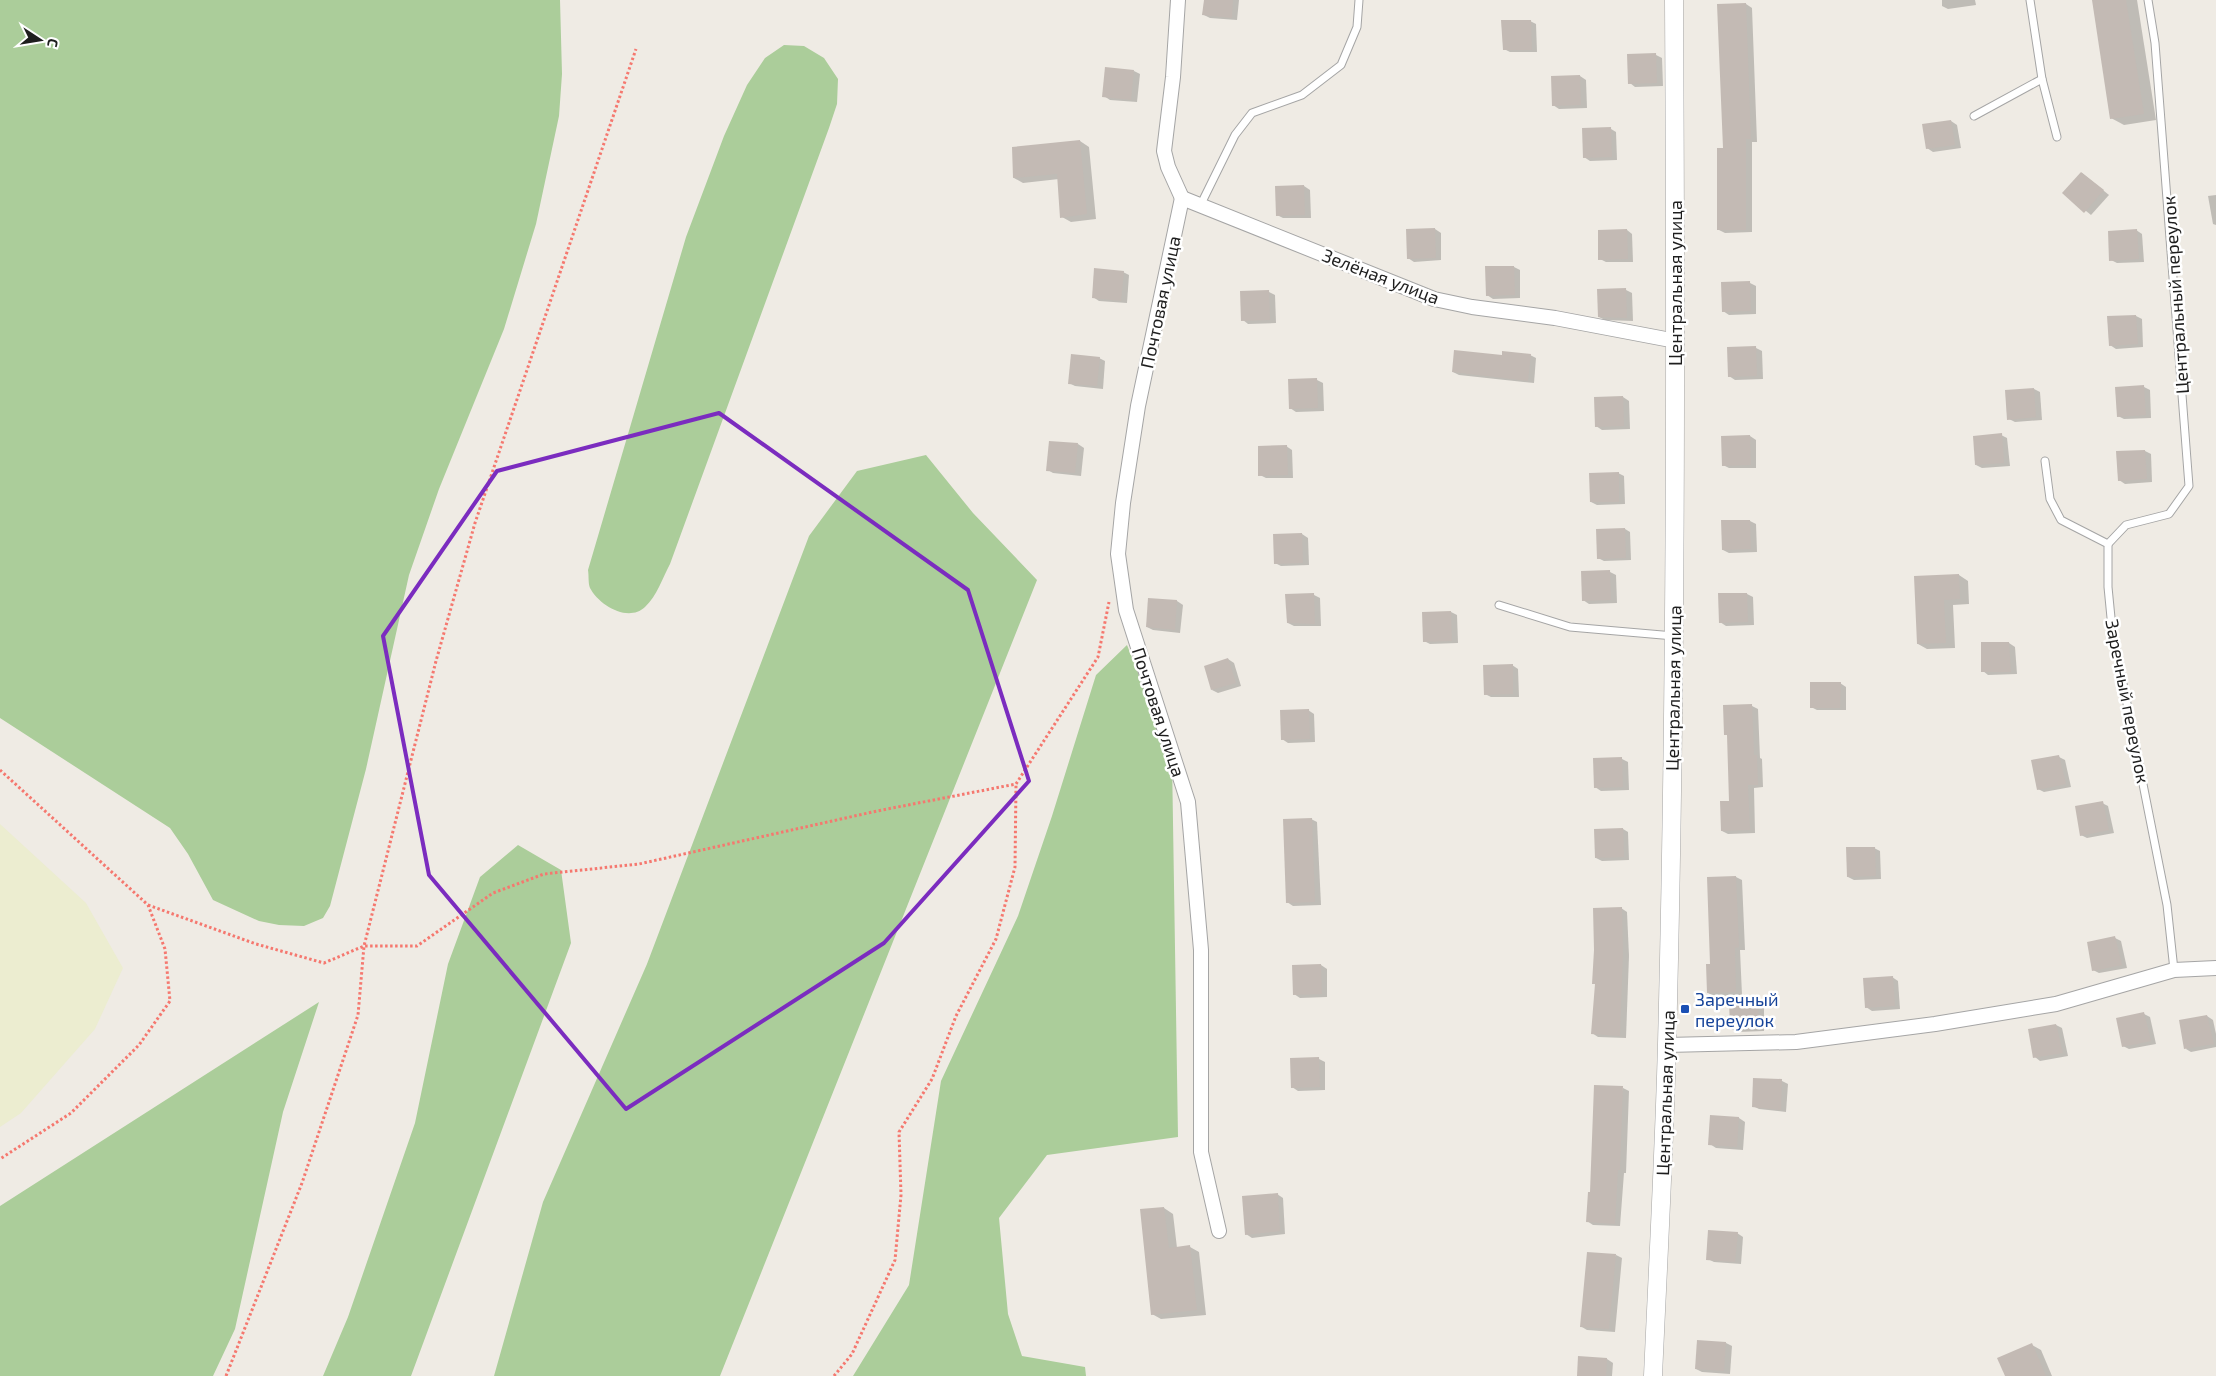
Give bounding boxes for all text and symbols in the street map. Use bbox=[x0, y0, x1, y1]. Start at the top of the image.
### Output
north arrow bbox=[15, 15, 65, 65]
text: С bbox=[44, 37, 62, 49]
street label: Центральный переулок bbox=[2157, 195, 2193, 395]
street label: Центральная улица bbox=[1664, 200, 1686, 366]
street label: Почтовая улица bbox=[1135, 234, 1185, 370]
street label: Зелёная улица bbox=[1319, 244, 1443, 308]
street label: Центральная улица bbox=[1661, 605, 1685, 771]
street label: Заречный переулок bbox=[2101, 617, 2155, 785]
street label: Почтовая улица bbox=[1128, 644, 1190, 780]
place label: Заречный переулок bbox=[1695, 988, 1779, 1031]
marker: Заречный переулок bbox=[1679, 1003, 1691, 1015]
street label: Центральная улица bbox=[1651, 1010, 1679, 1176]

